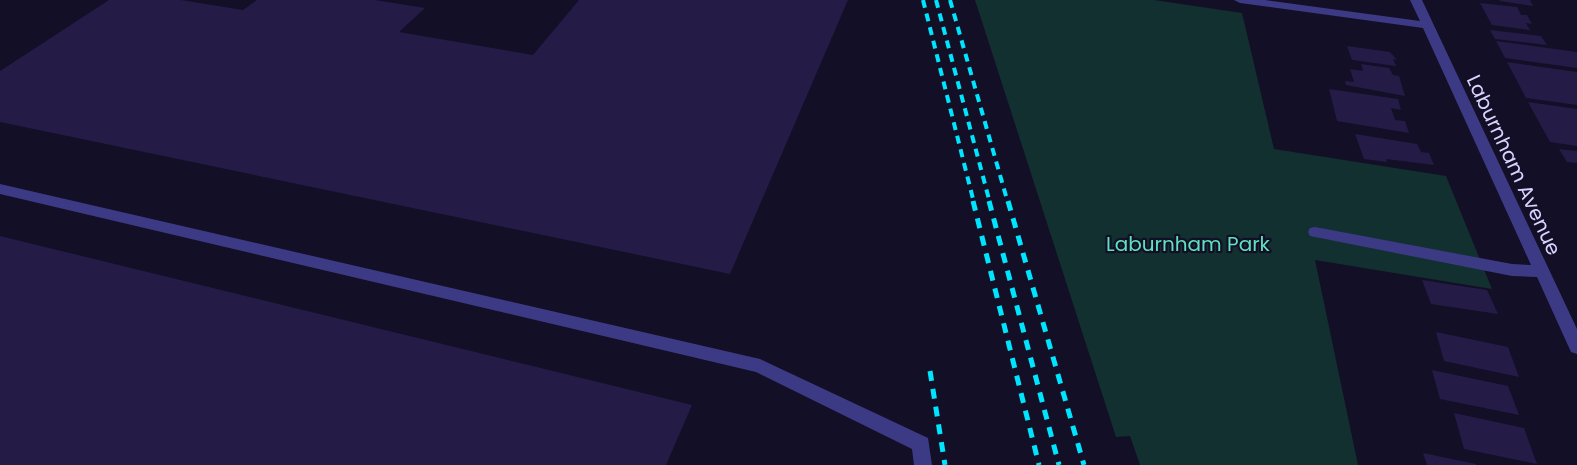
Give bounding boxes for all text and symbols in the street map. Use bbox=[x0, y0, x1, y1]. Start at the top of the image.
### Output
street label: Laburnham Avenue bbox=[1460, 70, 1568, 260]
park label: Laburnham Park bbox=[1106, 230, 1271, 258]

